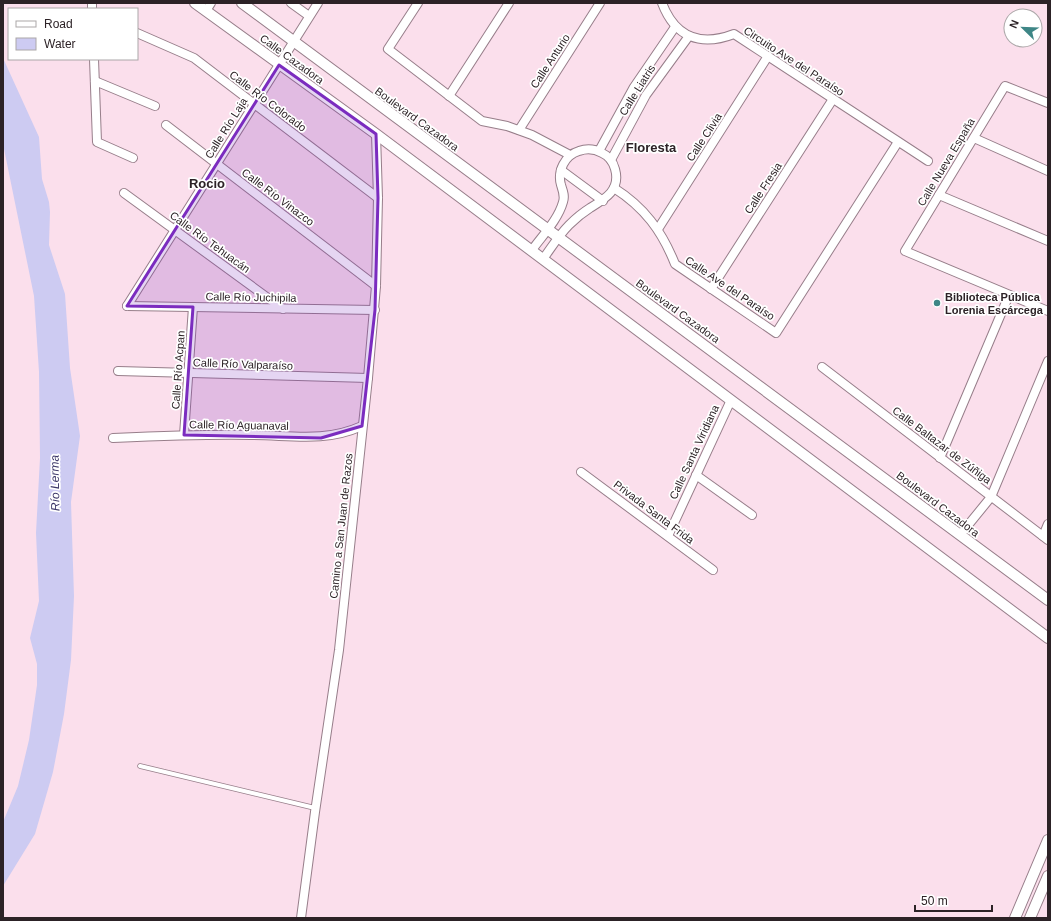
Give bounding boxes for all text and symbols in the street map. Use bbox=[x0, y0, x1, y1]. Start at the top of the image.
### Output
legend bbox=[8, 8, 138, 60]
north arrow bbox=[1003, 8, 1043, 48]
text: Road bbox=[44, 17, 73, 31]
text: N bbox=[1007, 18, 1021, 30]
street label: Circuito Ave del Paraíso bbox=[742, 24, 846, 98]
street label: Calle Cazadora bbox=[258, 32, 327, 87]
street label: Calle Anturio bbox=[528, 32, 572, 90]
text: Water bbox=[44, 37, 76, 51]
street label: Calle Liatris bbox=[617, 62, 658, 118]
street label: Calle Río Colorado bbox=[227, 68, 309, 134]
street label: Boulevard Cazadora bbox=[373, 85, 462, 154]
street label: Calle Río Laja bbox=[203, 95, 250, 160]
street label: Calle Clivia bbox=[684, 110, 724, 163]
street label: Calle Nueva España bbox=[915, 115, 977, 208]
district label: Floresta bbox=[626, 140, 677, 155]
street label: Calle Fresia bbox=[742, 159, 784, 216]
street label: Calle Río Vinazco bbox=[240, 166, 316, 228]
district label: Rocio bbox=[189, 176, 225, 191]
street label: Calle Río Tehuacán bbox=[168, 209, 252, 275]
street label: Calle Ave del Paraíso bbox=[683, 254, 777, 322]
street label: Boulevard Cazadora bbox=[634, 277, 723, 346]
street label: Calle Río Juchipila bbox=[205, 290, 298, 304]
place label: Biblioteca Pública Lorenia Escárcega bbox=[945, 291, 1044, 316]
marker: Biblioteca Pública Lorenia Escárcega bbox=[932, 298, 942, 308]
street label: Calle Río Acpan bbox=[169, 330, 187, 410]
street label: Calle Río Valparaíso bbox=[193, 356, 293, 372]
street label: Calle Santa Viridiana bbox=[667, 402, 721, 501]
street label: Calle Baltazar de Zúñiga bbox=[890, 404, 994, 487]
street label: Calle Río Aguanaval bbox=[189, 418, 289, 432]
street label: Camino a San Juan de Razos bbox=[327, 452, 355, 599]
water label: Río Lerma bbox=[48, 455, 62, 511]
street label: Boulevard Cazadora bbox=[894, 469, 982, 539]
street label: Privada Santa Frida bbox=[612, 478, 697, 547]
scale bar bbox=[915, 887, 992, 913]
text: 50 m bbox=[921, 894, 948, 908]

